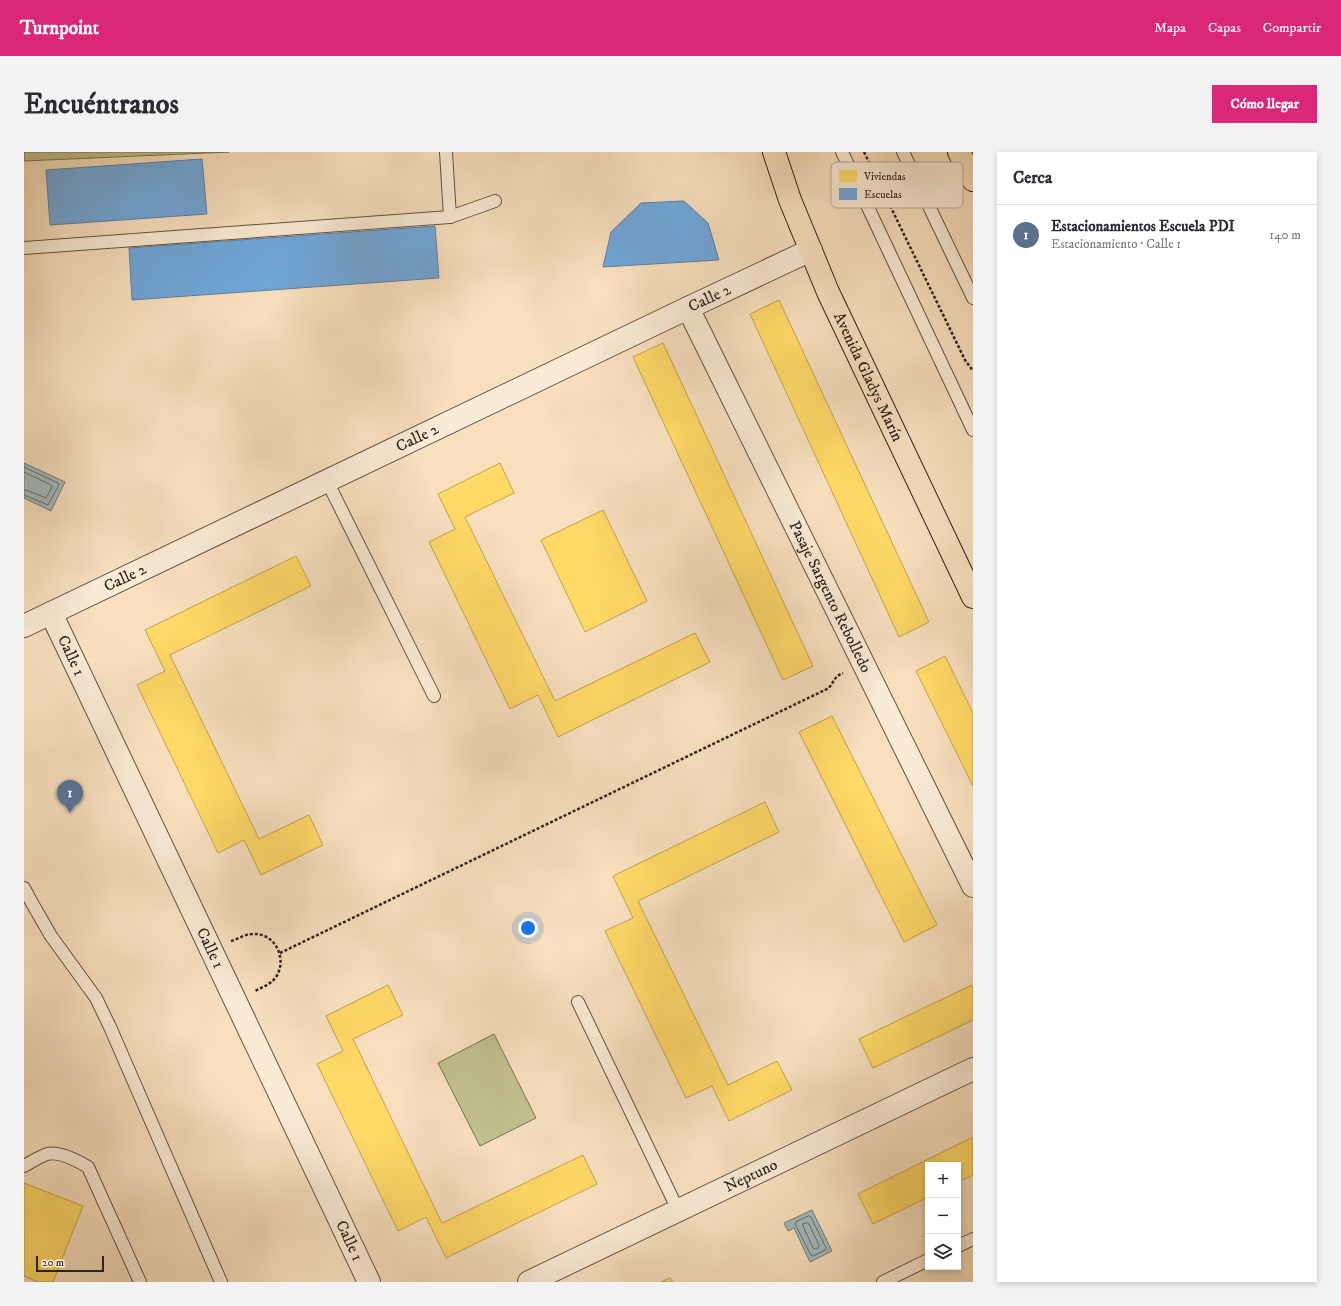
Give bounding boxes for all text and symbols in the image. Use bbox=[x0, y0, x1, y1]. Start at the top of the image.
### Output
text: Turnpoint bbox=[20, 17, 99, 40]
text: Mapa bbox=[1154, 19, 1186, 37]
text: Capas bbox=[1208, 19, 1241, 37]
text: Compartir bbox=[1263, 19, 1321, 37]
button: Cómo llegar bbox=[1212, 85, 1317, 123]
text: Encuéntranos bbox=[24, 87, 179, 122]
legend bbox=[831, 162, 963, 208]
text: Cerca bbox=[1013, 167, 1052, 189]
text: Viviendas bbox=[863, 170, 906, 184]
text: Escuelas bbox=[864, 188, 902, 202]
text: Estacionamientos Escuela PDI bbox=[1051, 217, 1235, 236]
text: 1 bbox=[1024, 227, 1028, 243]
text: 140 m bbox=[1269, 227, 1301, 243]
text: Estacionamiento · Calle 1 bbox=[1051, 236, 1181, 252]
street label: Calle 2 bbox=[685, 279, 734, 316]
street label: Avenida Gladys Marín bbox=[829, 309, 908, 445]
street label: Calle 2 bbox=[393, 419, 442, 456]
street label: Pasaje Sargento Rebolledo bbox=[785, 518, 876, 676]
street label: Calle 2 bbox=[100, 559, 150, 596]
street label: Calle 1 bbox=[53, 632, 89, 679]
pin: 1 bbox=[57, 780, 83, 813]
your location bbox=[518, 918, 538, 938]
street label: Calle 1 bbox=[192, 924, 229, 972]
street label: Neptuno bbox=[721, 1154, 781, 1197]
map controls bbox=[925, 1162, 961, 1270]
button: + bbox=[925, 1162, 961, 1198]
button: − bbox=[925, 1198, 961, 1234]
street label: Calle 1 bbox=[331, 1217, 368, 1264]
button: layers bbox=[925, 1234, 961, 1270]
scale bar bbox=[36, 1254, 104, 1273]
text: 20 m bbox=[42, 1256, 64, 1270]

